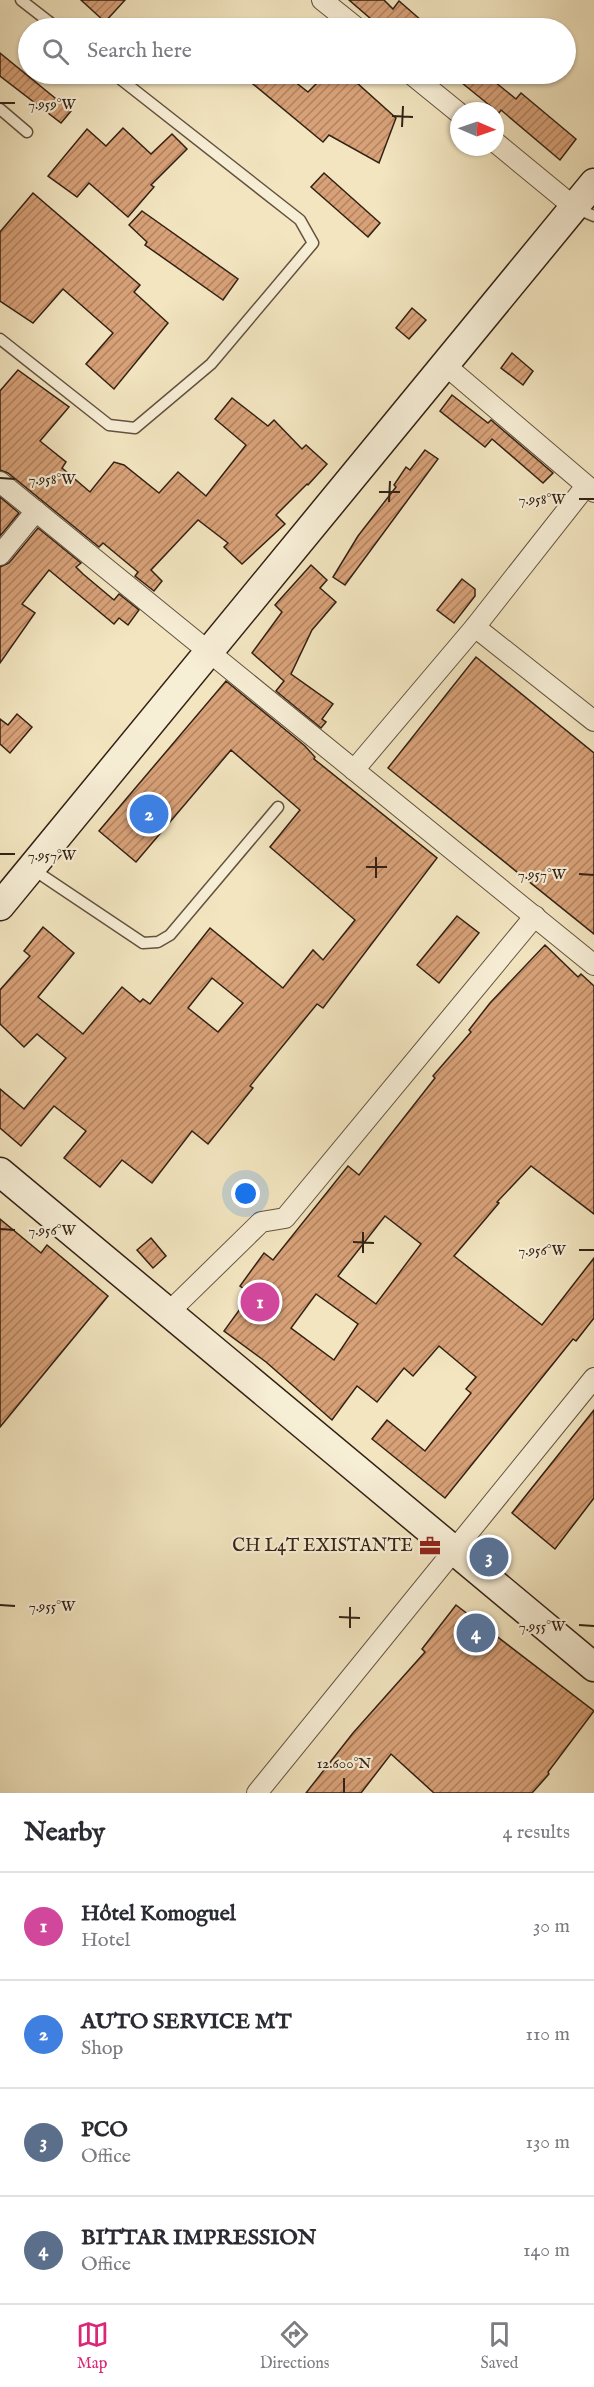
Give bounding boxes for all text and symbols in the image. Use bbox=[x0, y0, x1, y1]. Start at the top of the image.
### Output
search box bbox=[18, 18, 576, 84]
icon: search bbox=[39, 35, 72, 68]
text: Search here bbox=[87, 37, 192, 65]
text: 7.959°W bbox=[28, 95, 77, 114]
north arrow bbox=[450, 102, 504, 156]
text: 7.958°W bbox=[28, 470, 76, 489]
text: 7.958°W bbox=[518, 490, 566, 509]
pin: 2 bbox=[130, 792, 168, 836]
text: 7.957°W bbox=[28, 846, 77, 865]
text: 7.957°W bbox=[518, 865, 567, 884]
your location bbox=[231, 1179, 260, 1208]
text: 7.956°W bbox=[28, 1221, 76, 1240]
text: 7.956°W bbox=[518, 1241, 566, 1260]
pin: 1 bbox=[240, 1280, 280, 1324]
office icon: CH L4T EXISTANTE bbox=[418, 1534, 442, 1558]
pin: 3 bbox=[470, 1534, 508, 1580]
place label: CH L4T EXISTANTE bbox=[232, 1535, 413, 1558]
text: 7.955°W bbox=[29, 1597, 76, 1616]
pin: 4 bbox=[456, 1610, 496, 1656]
text: 7.955°W bbox=[519, 1617, 566, 1636]
text: 12.600°N bbox=[317, 1754, 371, 1773]
text: Nearby bbox=[24, 1816, 105, 1849]
text: 4 results bbox=[503, 1820, 570, 1845]
text: Hôtel Komoguel bbox=[81, 1900, 236, 1928]
text: 1 bbox=[40, 1914, 47, 1939]
text: 30 m bbox=[533, 1914, 570, 1939]
text: Hotel bbox=[81, 1928, 130, 1953]
text: AUTO SERVICE MT bbox=[81, 2008, 291, 2036]
text: 2 bbox=[39, 2022, 48, 2047]
text: 110 m bbox=[526, 2022, 570, 2047]
text: Shop bbox=[81, 2036, 123, 2061]
text: PCO bbox=[81, 2116, 128, 2144]
text: 3 bbox=[40, 2130, 47, 2155]
text: 130 m bbox=[525, 2130, 570, 2155]
text: Office bbox=[81, 2144, 131, 2169]
text: BITTAR IMPRESSION bbox=[81, 2224, 317, 2252]
text: 4 bbox=[39, 2238, 48, 2263]
text: 140 m bbox=[523, 2238, 570, 2263]
text: Office bbox=[81, 2252, 131, 2277]
tab: Map bbox=[76, 2318, 109, 2374]
tab: Directions bbox=[260, 2318, 329, 2374]
tab: Saved bbox=[481, 2318, 518, 2374]

